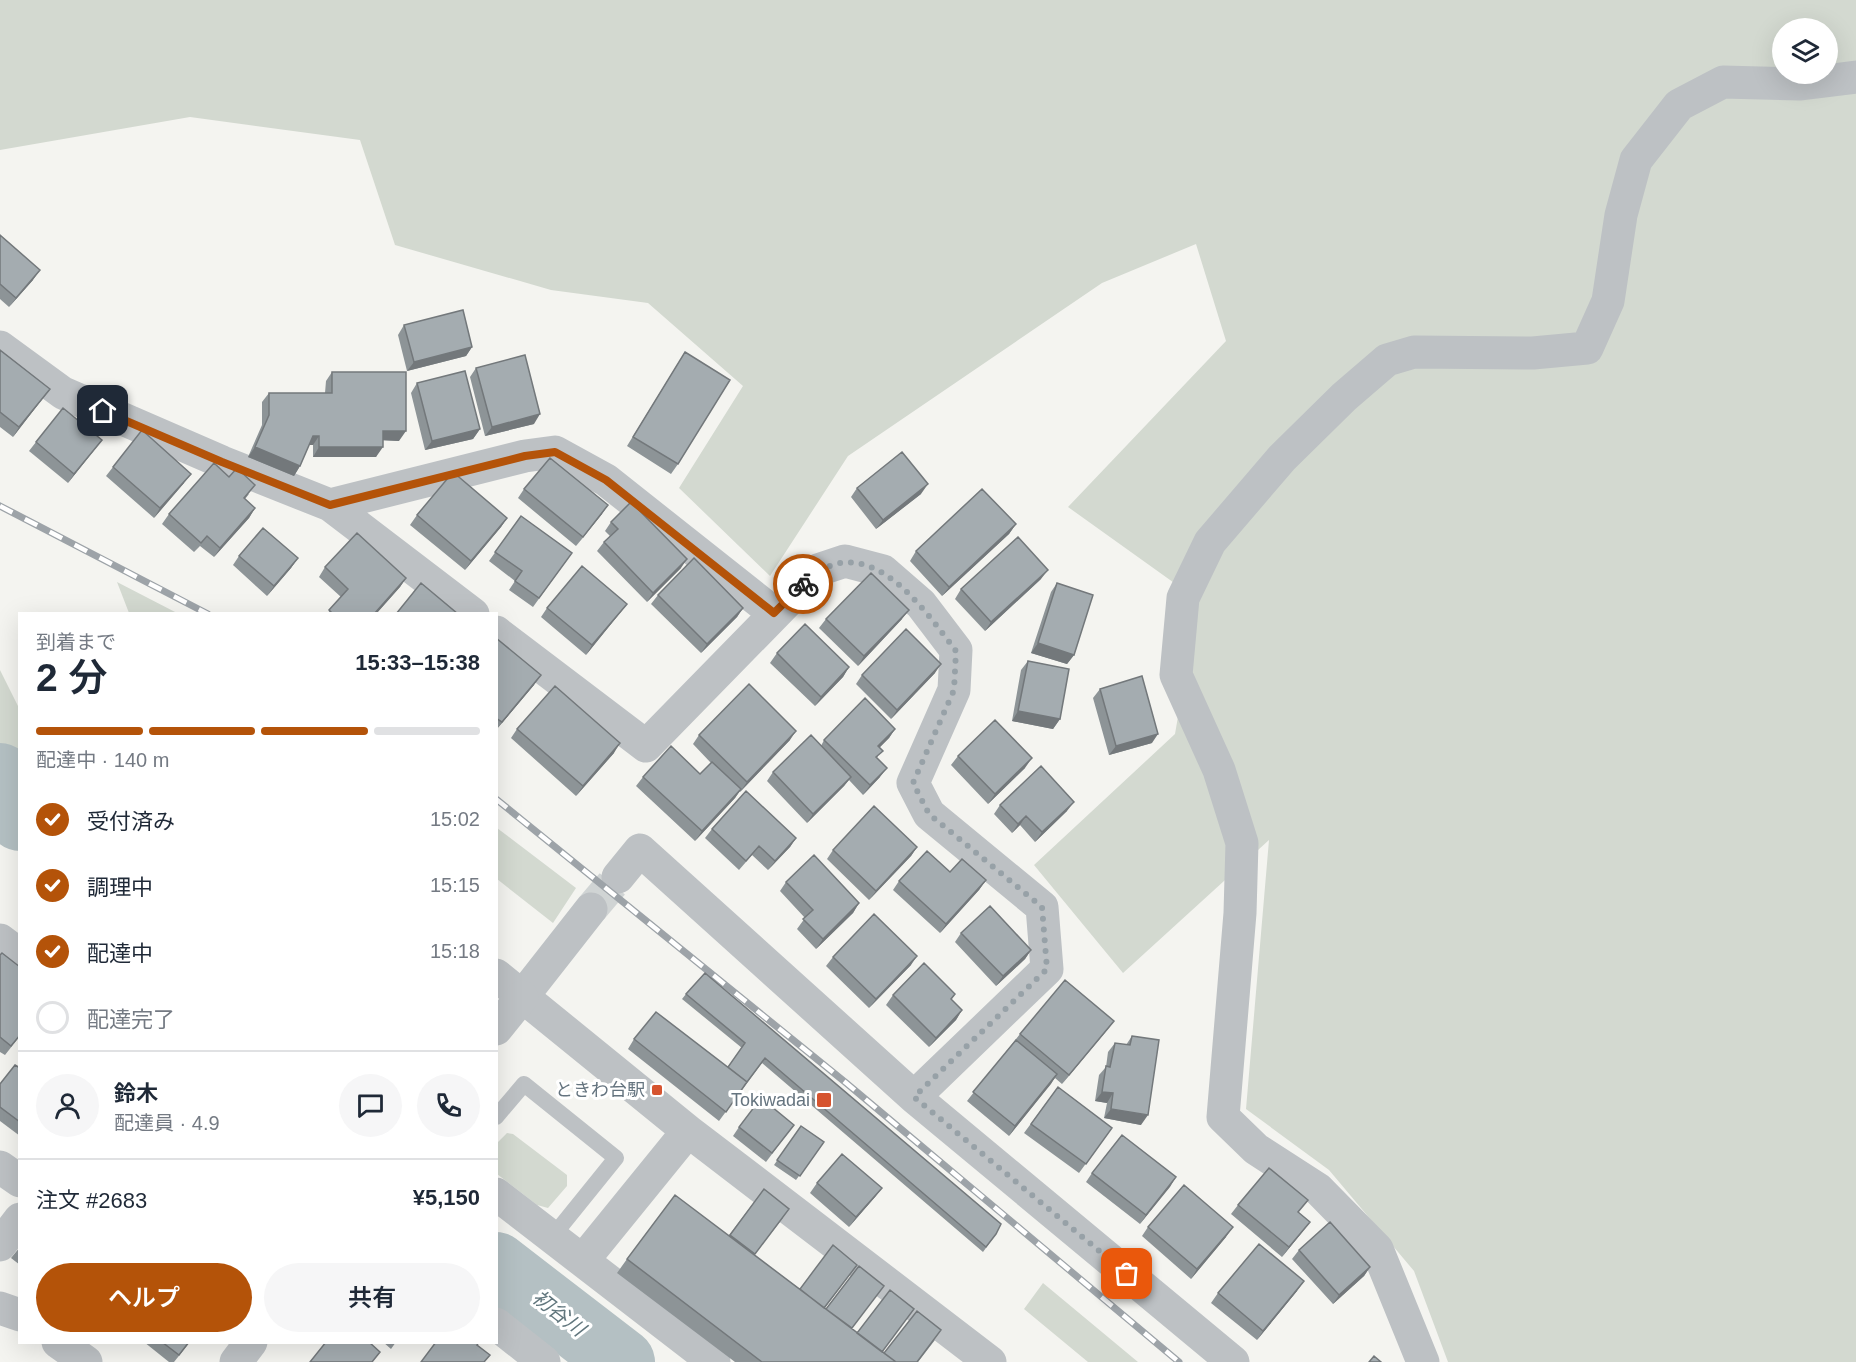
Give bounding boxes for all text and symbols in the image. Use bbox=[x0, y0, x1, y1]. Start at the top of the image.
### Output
map controls bbox=[1772, 18, 1838, 84]
button: layers bbox=[1772, 18, 1838, 84]
pin bbox=[77, 385, 128, 436]
icon: home bbox=[86, 394, 119, 427]
courier bbox=[773, 554, 833, 614]
icon: bike bbox=[787, 568, 820, 601]
text: 到着まで bbox=[36, 631, 116, 653]
text: 15:33–15:38 bbox=[355, 650, 480, 675]
text: 2 分 bbox=[36, 656, 108, 699]
text: 配達中 · 140 m bbox=[36, 749, 169, 771]
icon: check bbox=[36, 803, 69, 836]
text: 15:02 bbox=[430, 808, 480, 830]
text: 受付済み bbox=[87, 809, 175, 834]
icon: check bbox=[36, 869, 69, 902]
text: 15:15 bbox=[430, 874, 480, 896]
text: 調理中 bbox=[87, 875, 153, 900]
icon: check bbox=[36, 935, 69, 968]
text: 15:18 bbox=[430, 940, 480, 962]
text: 配達中 bbox=[87, 941, 153, 966]
text: 配達完了 bbox=[87, 1007, 175, 1032]
button: person bbox=[36, 1074, 99, 1137]
button: chat bbox=[339, 1074, 402, 1137]
button: phone bbox=[417, 1074, 480, 1137]
place label: ときわ台駅 bbox=[555, 1080, 645, 1100]
text: 鈴木 bbox=[114, 1081, 158, 1106]
marker: ときわ台駅 bbox=[650, 1083, 664, 1097]
place label: Tokiwadai bbox=[731, 1090, 810, 1110]
marker: Tokiwadai bbox=[815, 1091, 833, 1109]
text: 配達員 · 4.9 bbox=[114, 1112, 220, 1134]
text: ¥5,150 bbox=[413, 1185, 480, 1210]
text: 注文 #2683 bbox=[36, 1188, 147, 1213]
pin bbox=[1101, 1248, 1152, 1299]
icon: bag bbox=[1110, 1257, 1143, 1290]
button: ヘルプ bbox=[36, 1263, 252, 1332]
button: 共有 bbox=[264, 1263, 480, 1332]
water label: 初谷川 bbox=[529, 1286, 591, 1341]

